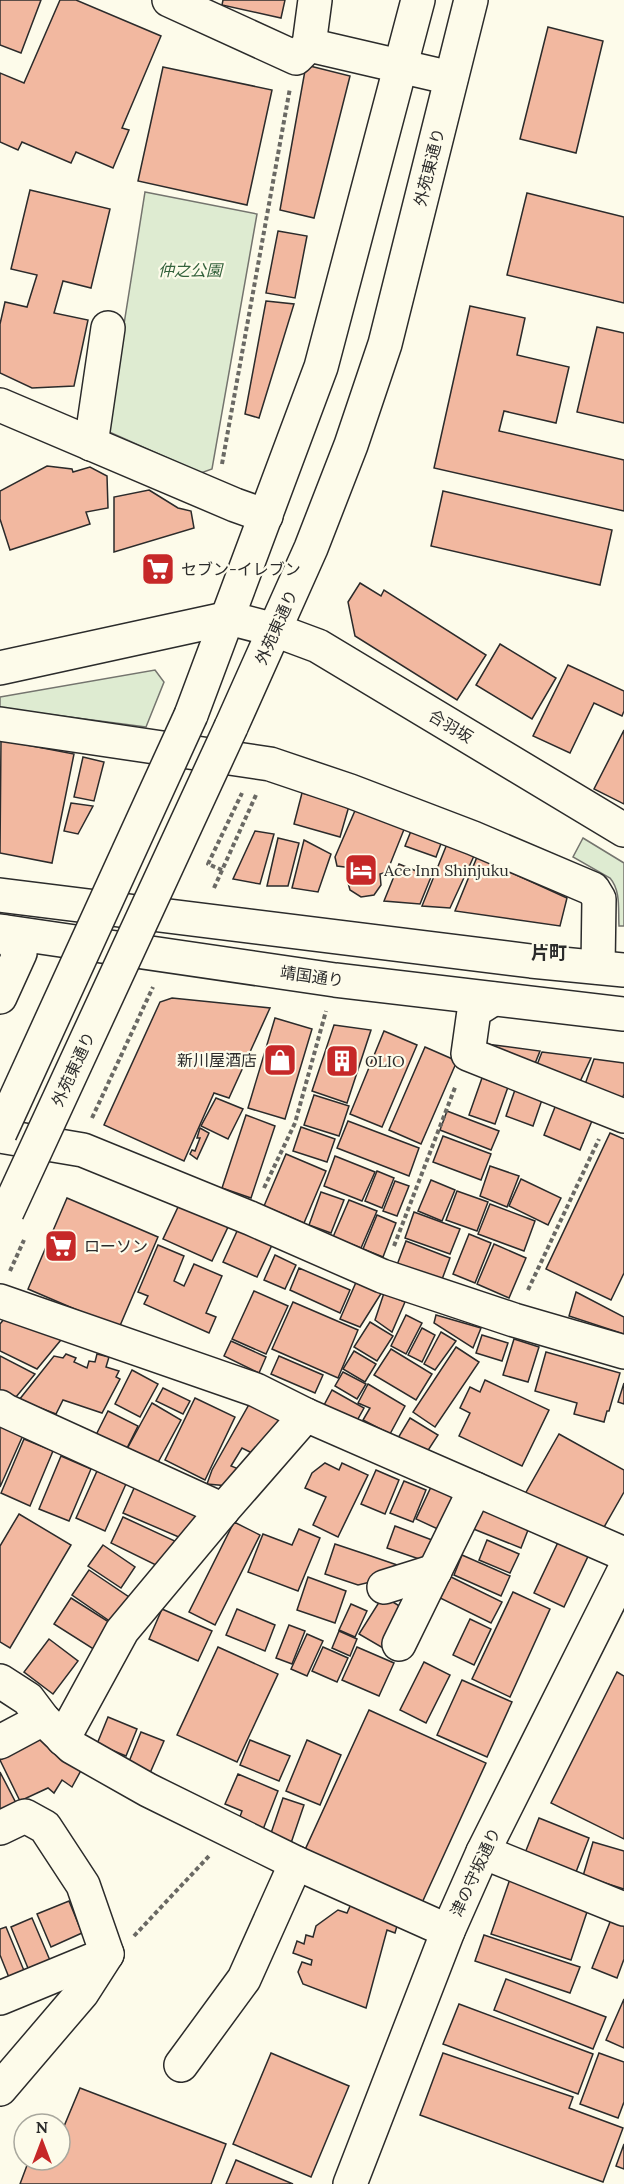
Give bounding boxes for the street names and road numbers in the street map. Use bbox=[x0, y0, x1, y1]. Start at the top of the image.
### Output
street label: 外苑東通り bbox=[410, 126, 448, 208]
street label: 外苑東通り bbox=[251, 586, 301, 668]
street label: 合羽坂 bbox=[425, 705, 477, 747]
street label: 靖国通り bbox=[279, 962, 345, 990]
street label: 外苑東通り bbox=[47, 1029, 99, 1109]
street label: 津の守坂通り bbox=[446, 1824, 504, 1920]

